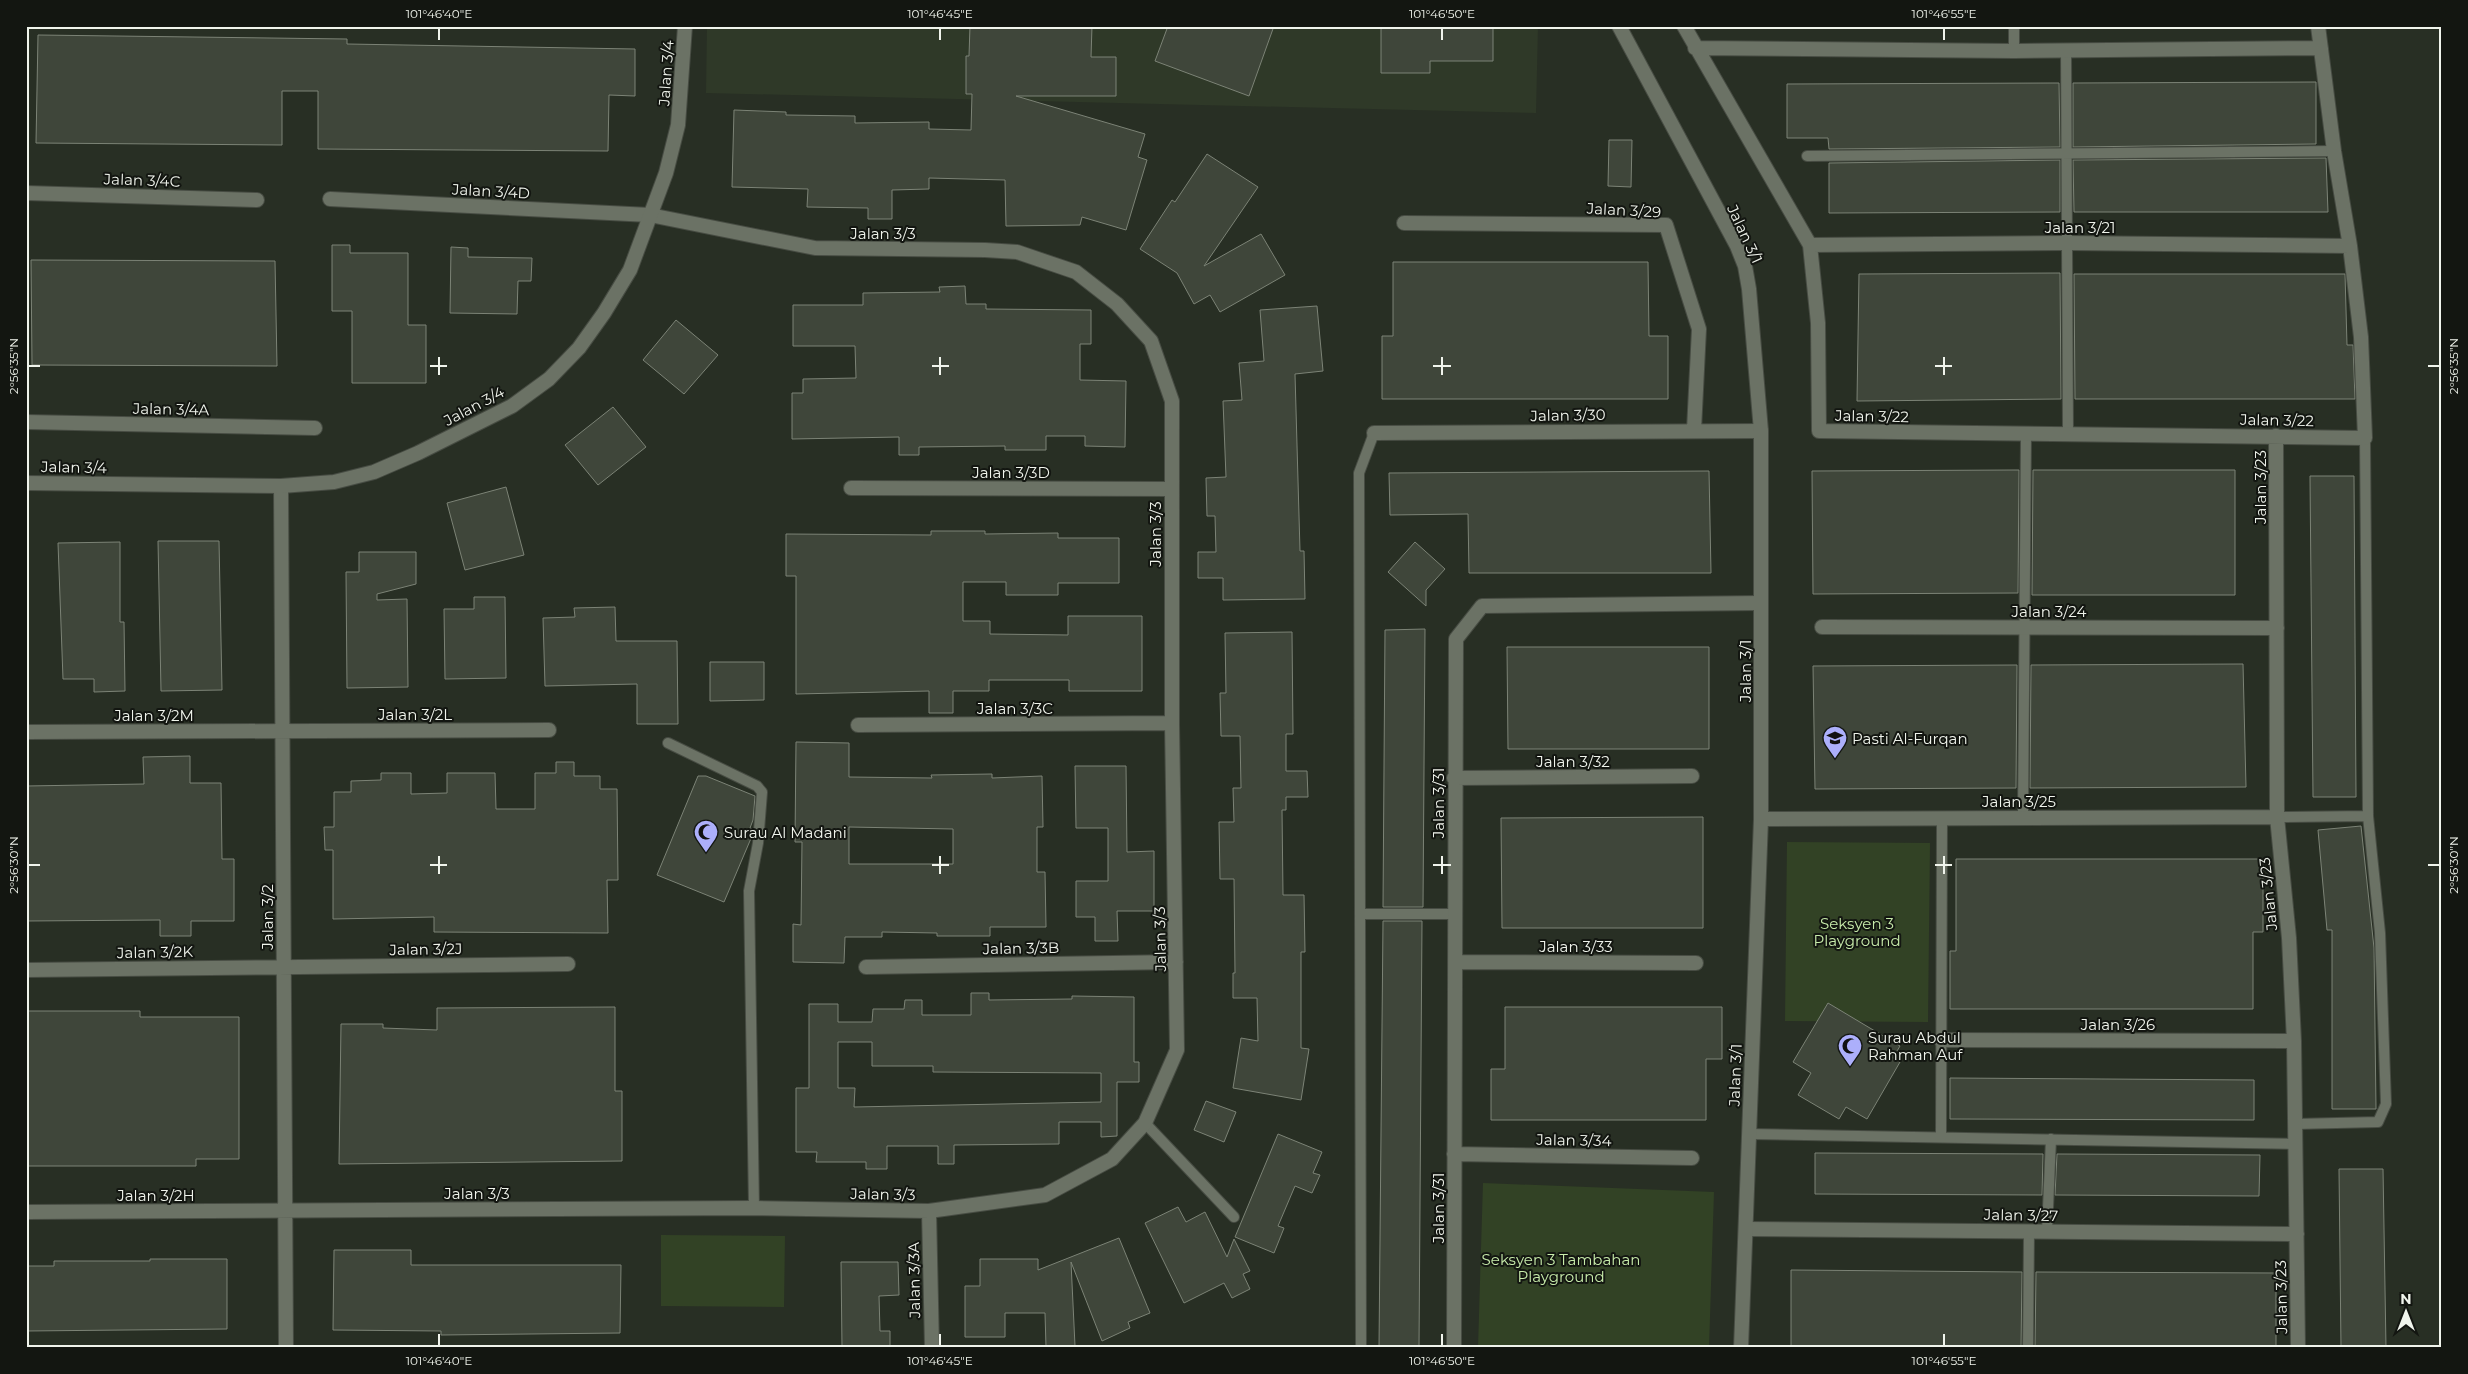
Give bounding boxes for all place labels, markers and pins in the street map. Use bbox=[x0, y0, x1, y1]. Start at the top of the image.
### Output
school or university icon: Pasti Al-Furqan bbox=[1822, 725, 1848, 759]
place label: Pasti Al-Furqan bbox=[1852, 729, 1968, 748]
mosque icon: Surau Al Madani bbox=[693, 819, 719, 853]
place label: Surau Al Madani bbox=[724, 823, 847, 842]
place label: Surau Abdul Rahman Auf bbox=[1868, 1028, 1963, 1064]
mosque icon: Surau Abdul Rahman Auf bbox=[1837, 1033, 1863, 1067]

